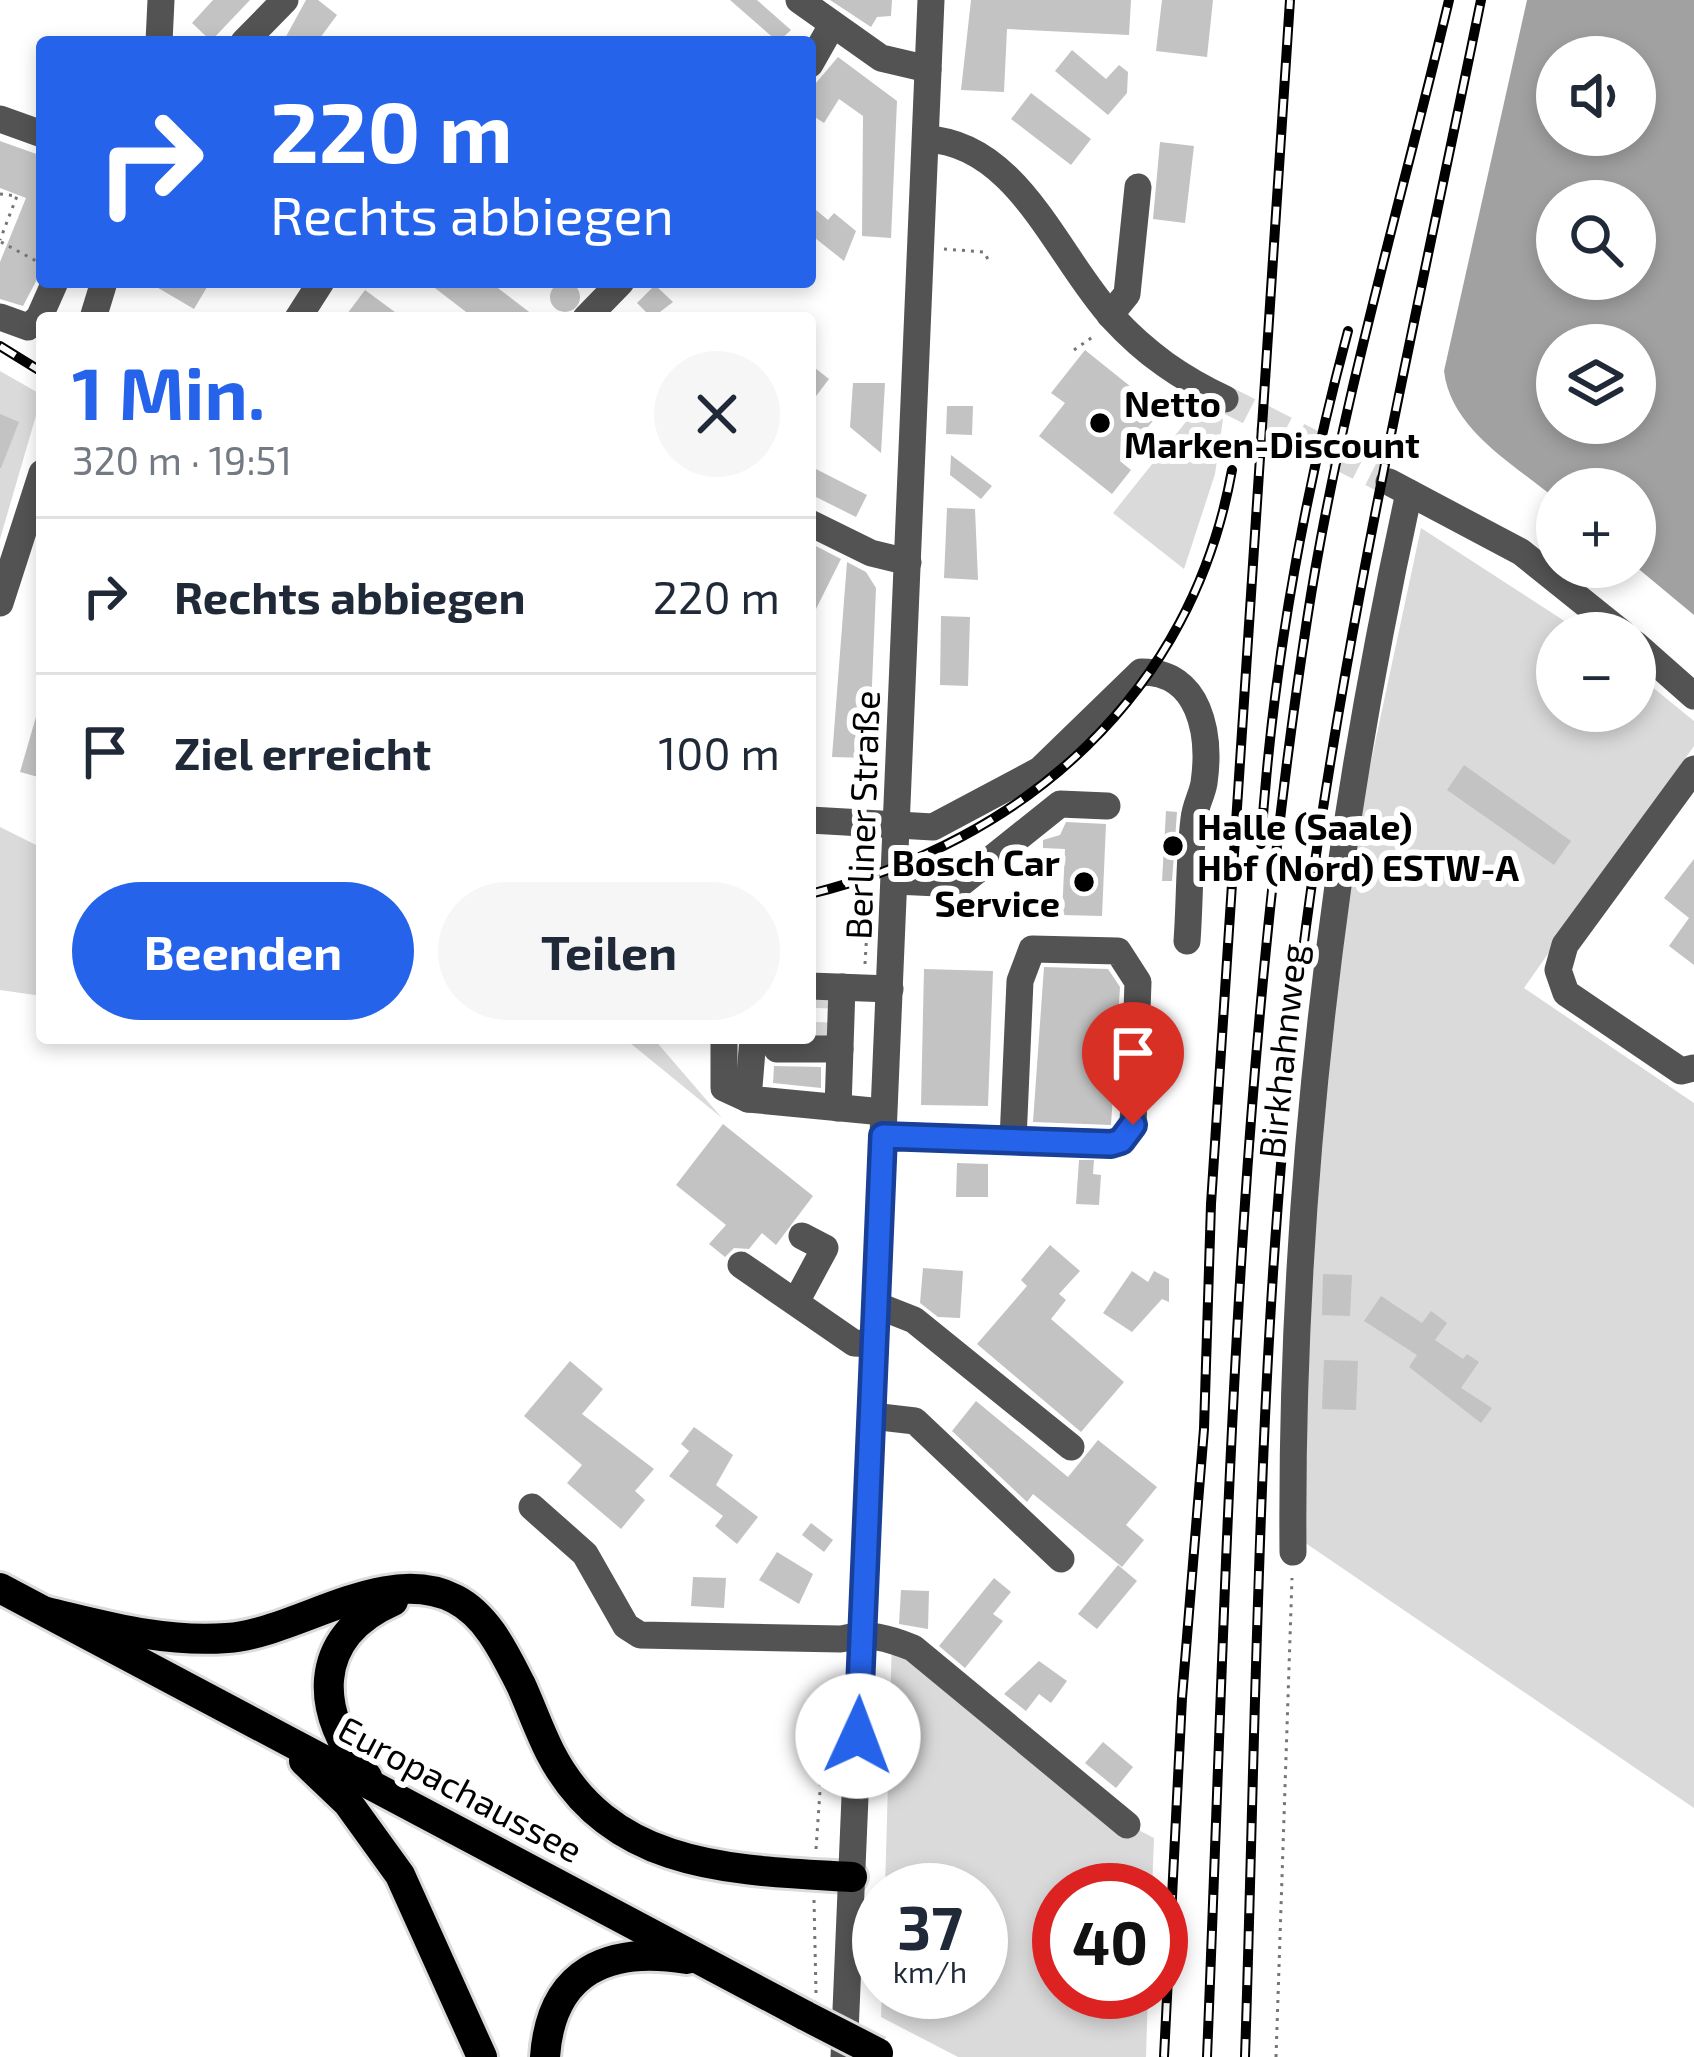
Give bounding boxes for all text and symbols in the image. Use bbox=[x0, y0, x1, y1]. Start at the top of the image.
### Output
map controls bbox=[1536, 36, 1656, 732]
button: sound bbox=[1536, 36, 1656, 156]
text: 220 m bbox=[270, 79, 513, 180]
icon: right bbox=[72, 84, 228, 240]
button: search bbox=[1536, 180, 1656, 300]
text: Rechts abbiegen bbox=[270, 181, 674, 246]
button: layers bbox=[1536, 324, 1656, 444]
text: 1 Min. bbox=[72, 348, 265, 434]
button: close bbox=[654, 351, 780, 477]
place label: Netto Marken-Discount bbox=[1124, 381, 1420, 465]
marker: Netto Marken-Discount bbox=[1087, 410, 1113, 436]
text: 320 m · 19:51 bbox=[72, 436, 292, 483]
button: + bbox=[1536, 468, 1656, 588]
icon: right bbox=[72, 563, 138, 629]
text: Rechts abbiegen bbox=[174, 569, 526, 623]
text: 220 m bbox=[653, 569, 780, 623]
button: − bbox=[1536, 612, 1656, 732]
street label: Berliner Straße bbox=[835, 690, 887, 940]
icon: arrive bbox=[72, 719, 138, 785]
text: Ziel erreicht bbox=[174, 725, 431, 779]
text: 100 m bbox=[658, 725, 780, 779]
place label: Halle (Saale) Hbf (Nord) ESTW-A bbox=[1197, 804, 1519, 888]
marker: Halle (Saale) Hbf (Nord) ESTW-A bbox=[1160, 833, 1186, 859]
place label: Bosch Car Service bbox=[892, 840, 1061, 924]
marker: Bosch Car Service bbox=[1071, 869, 1097, 895]
button: Beenden bbox=[72, 882, 414, 1020]
button: Teilen bbox=[438, 882, 780, 1020]
street label: Birkhahnweg bbox=[1248, 942, 1314, 1160]
pin bbox=[1082, 1002, 1184, 1125]
icon: arrive bbox=[1100, 1020, 1166, 1086]
position arrow bbox=[795, 1673, 921, 1799]
street label: Europachaussee bbox=[332, 1706, 590, 1870]
speed limit sign: 40 bbox=[1032, 1863, 1188, 2019]
text: 37 bbox=[897, 1890, 963, 1962]
text: km/h bbox=[893, 1953, 967, 1989]

